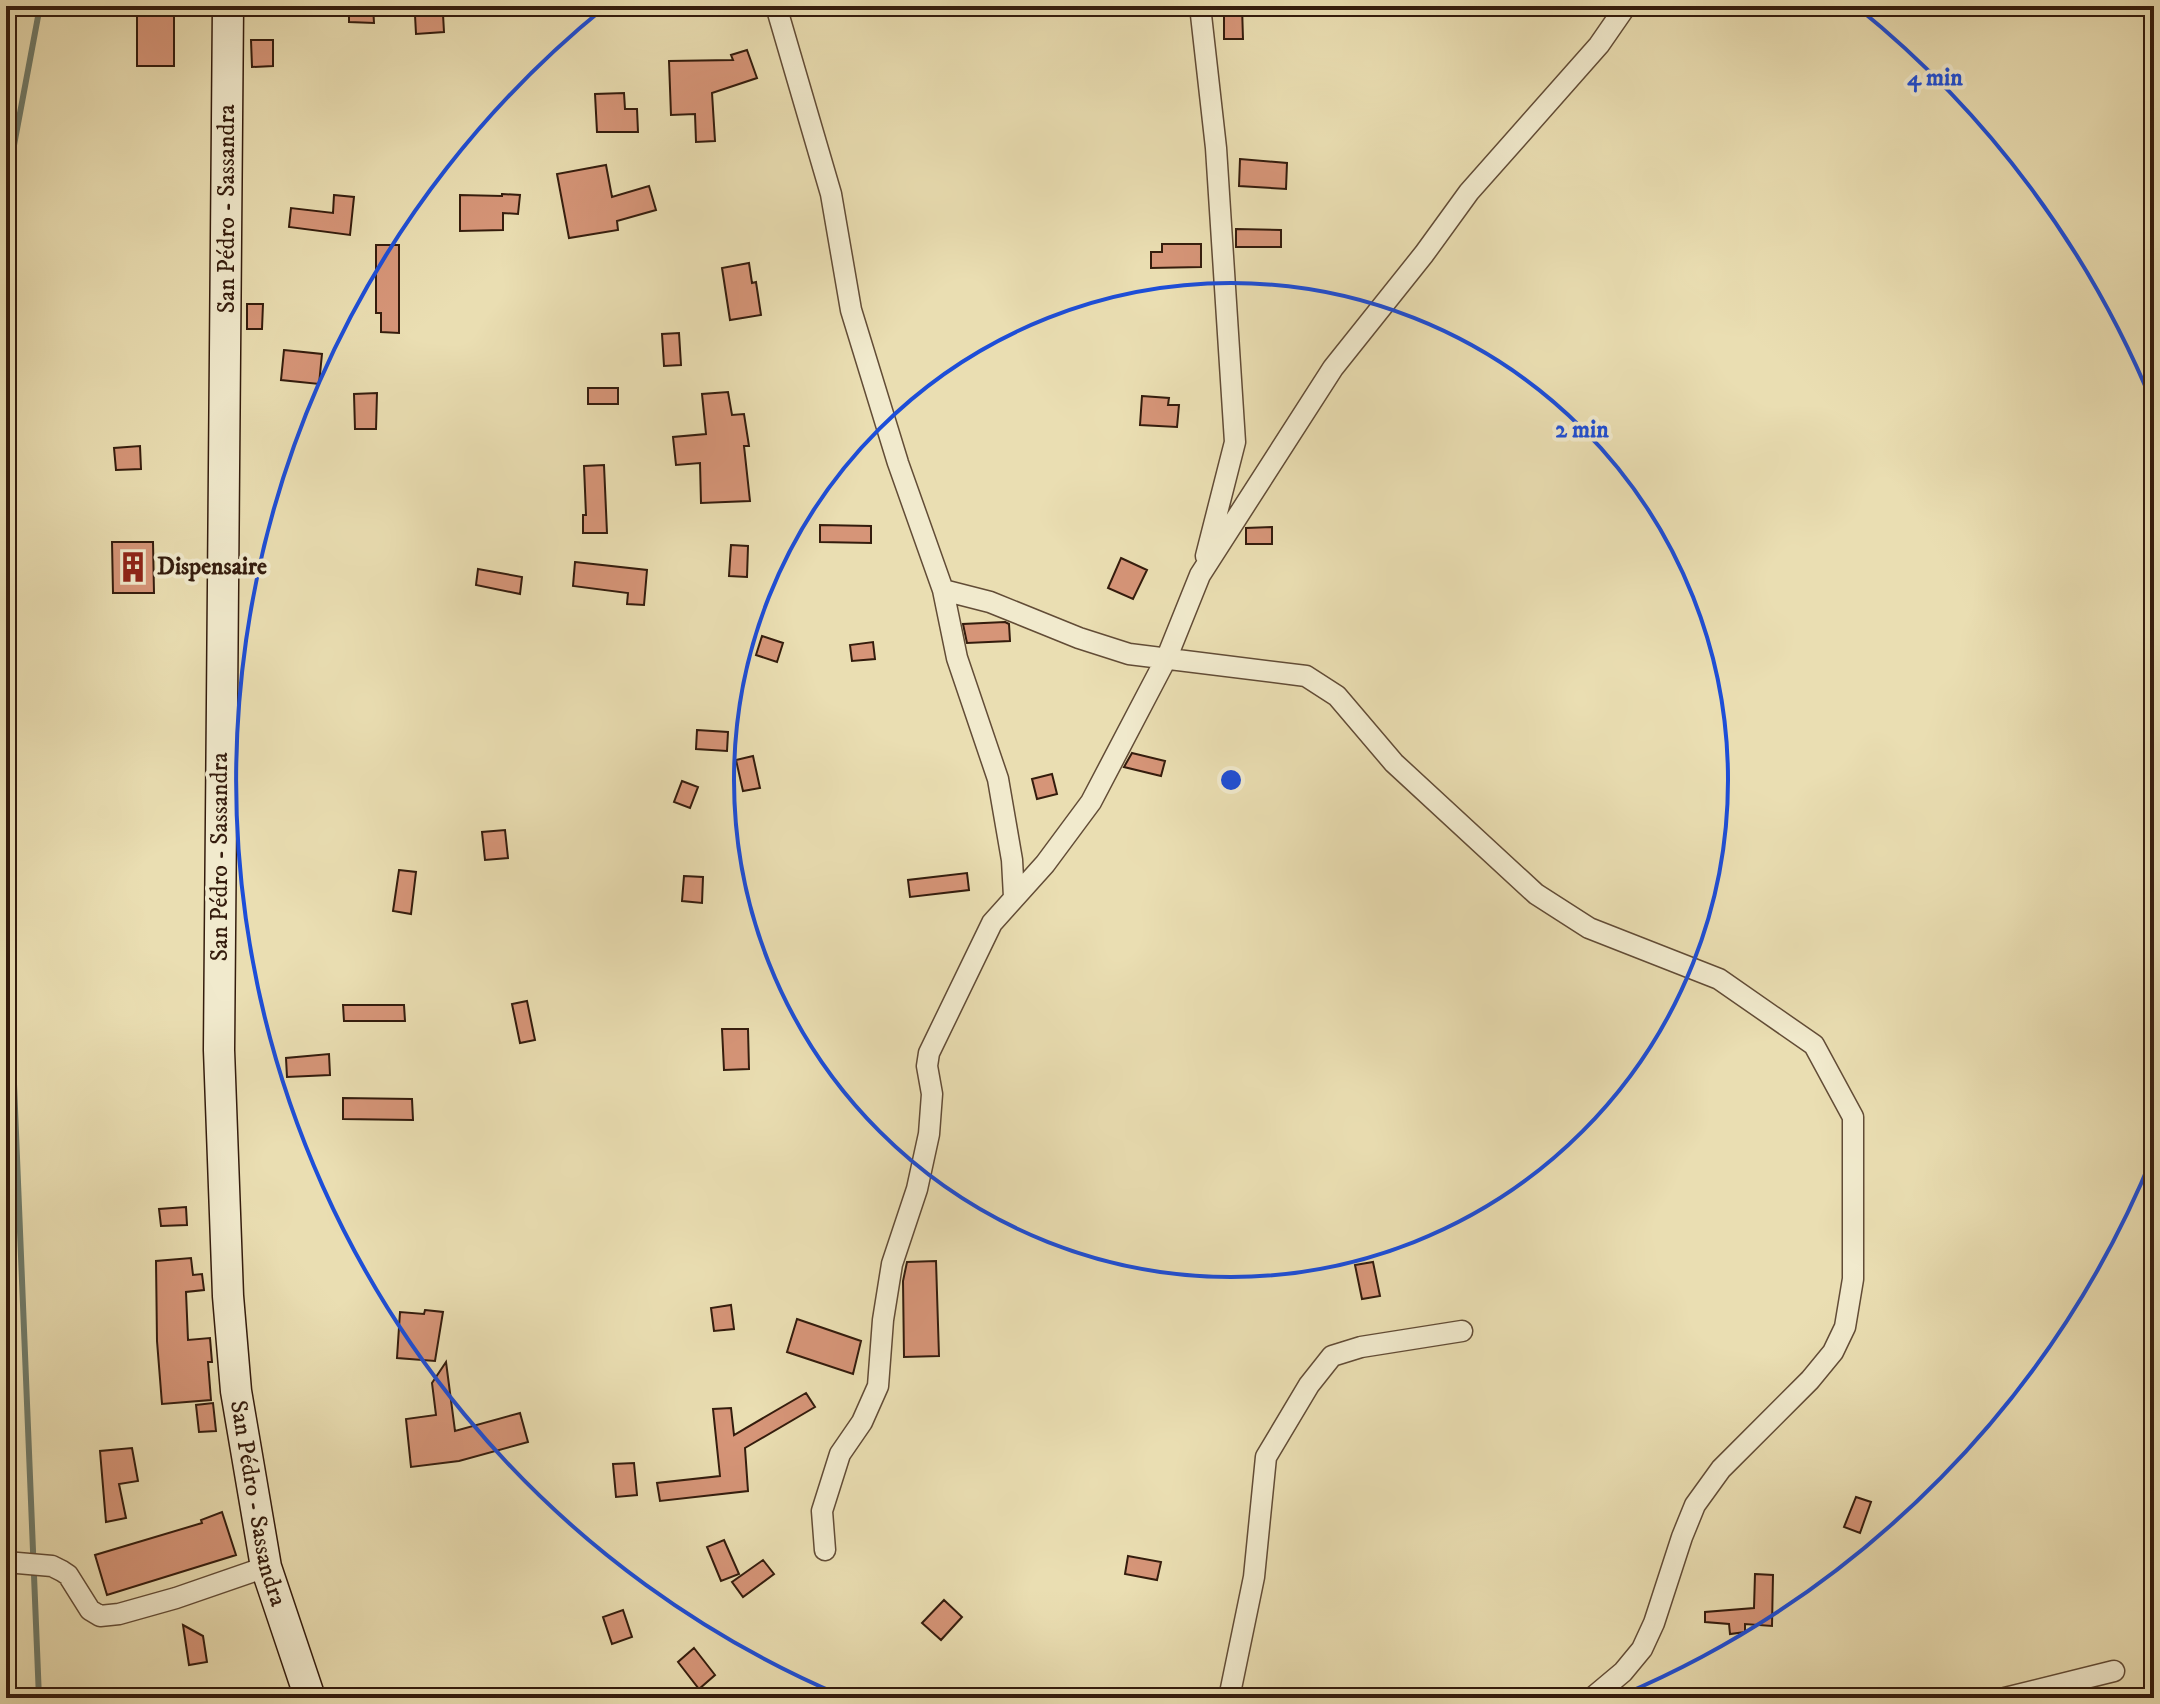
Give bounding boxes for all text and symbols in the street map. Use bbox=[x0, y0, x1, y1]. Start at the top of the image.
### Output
text: 4 min bbox=[1907, 63, 1963, 93]
street label: San Pédro - Sassandra bbox=[212, 104, 242, 314]
text: 2 min bbox=[1555, 415, 1609, 445]
building icon: Dispensaire bbox=[116, 550, 150, 584]
place label: Dispensaire bbox=[157, 552, 267, 582]
street label: San Pédro - Sassandra bbox=[205, 752, 235, 962]
centre of rings bbox=[1217, 766, 1245, 794]
street label: San Pédro - Sassandra bbox=[223, 1398, 293, 1611]

